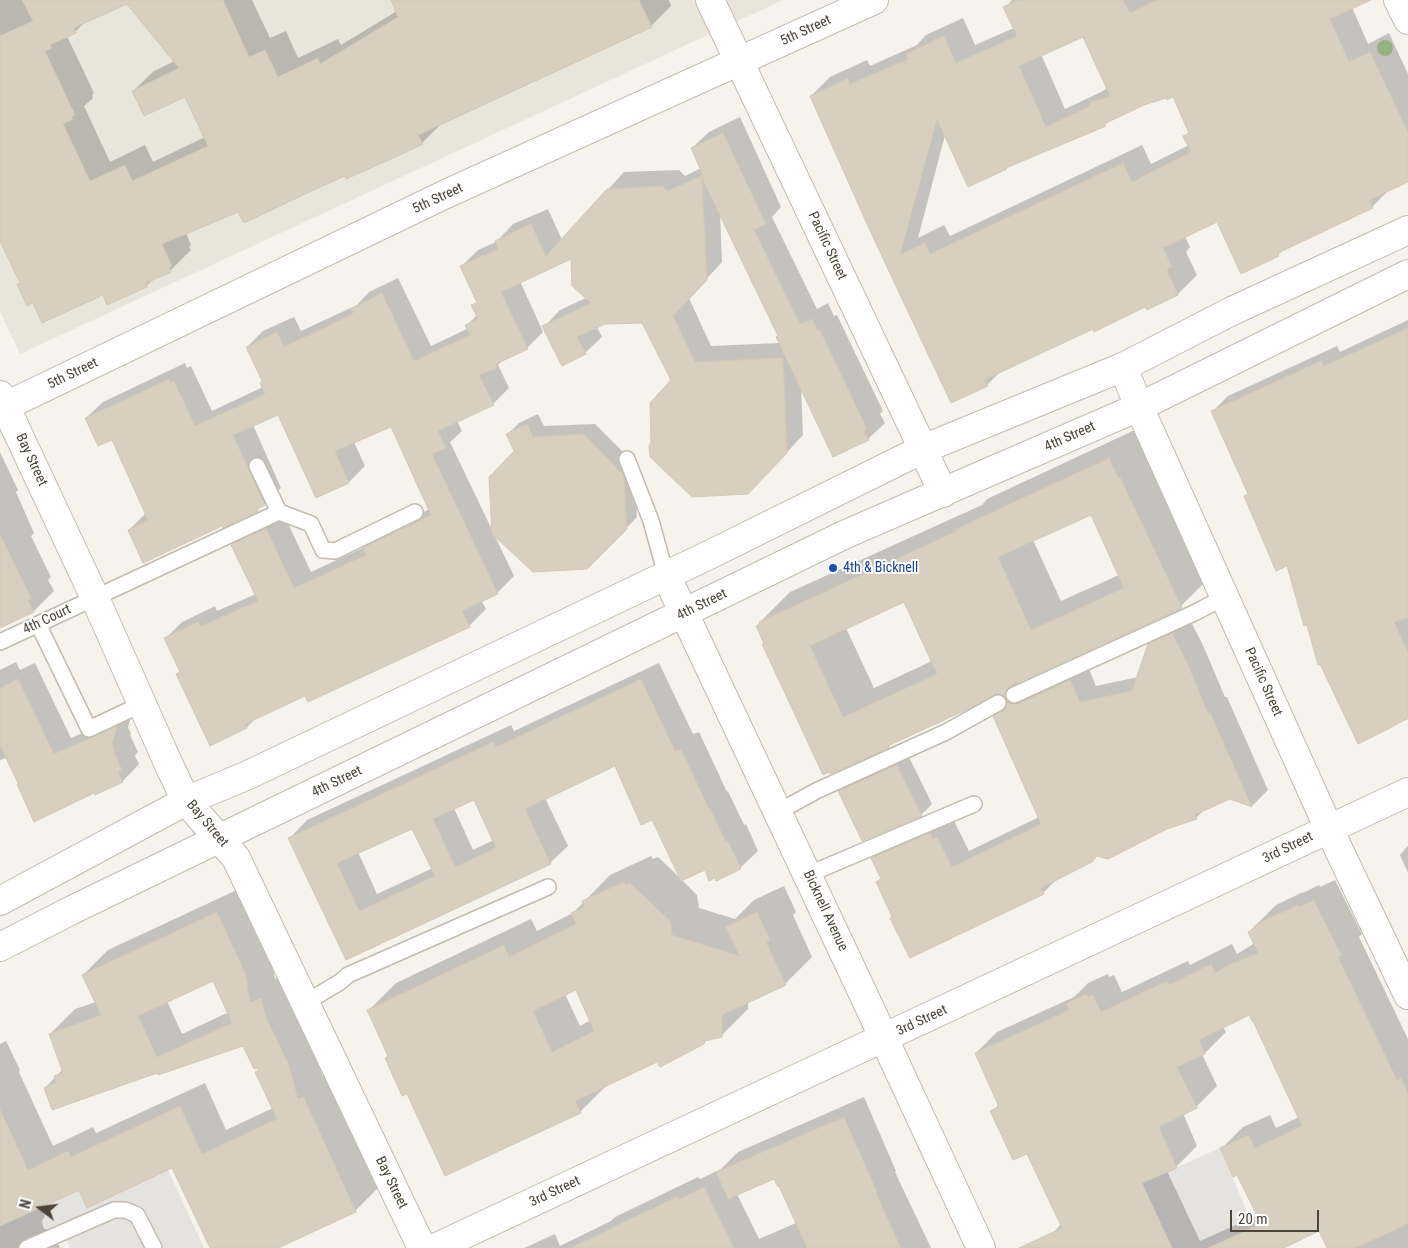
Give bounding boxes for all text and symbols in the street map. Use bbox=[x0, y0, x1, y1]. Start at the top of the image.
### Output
street label: 5th Street bbox=[778, 12, 834, 50]
street label: 5th Street bbox=[410, 180, 466, 218]
street label: Pacific Street bbox=[804, 209, 850, 283]
street label: 5th Street bbox=[45, 355, 101, 393]
street label: 4th Street bbox=[1042, 418, 1098, 456]
street label: Bay Street bbox=[12, 431, 50, 489]
place label: 4th & Bicknell bbox=[843, 560, 918, 576]
marker: 4th & Bicknell bbox=[827, 562, 839, 574]
street label: 4th Street bbox=[674, 586, 730, 624]
street label: 4th Court bbox=[20, 602, 74, 638]
street label: Pacific Street bbox=[1240, 645, 1286, 719]
street label: 4th Street bbox=[309, 763, 365, 801]
street label: Bay Street bbox=[183, 797, 231, 851]
street label: 3rd Street bbox=[1260, 829, 1316, 867]
street label: Bicknell Avenue bbox=[799, 868, 851, 954]
street label: 3rd Street bbox=[894, 1002, 950, 1040]
street label: Bay Street bbox=[371, 1154, 411, 1212]
street label: 3rd Street bbox=[527, 1173, 583, 1211]
north arrow bbox=[15, 1183, 65, 1233]
text: N bbox=[17, 1198, 34, 1210]
scale bar bbox=[1233, 1200, 1322, 1232]
text: 20 m bbox=[1238, 1210, 1268, 1228]

